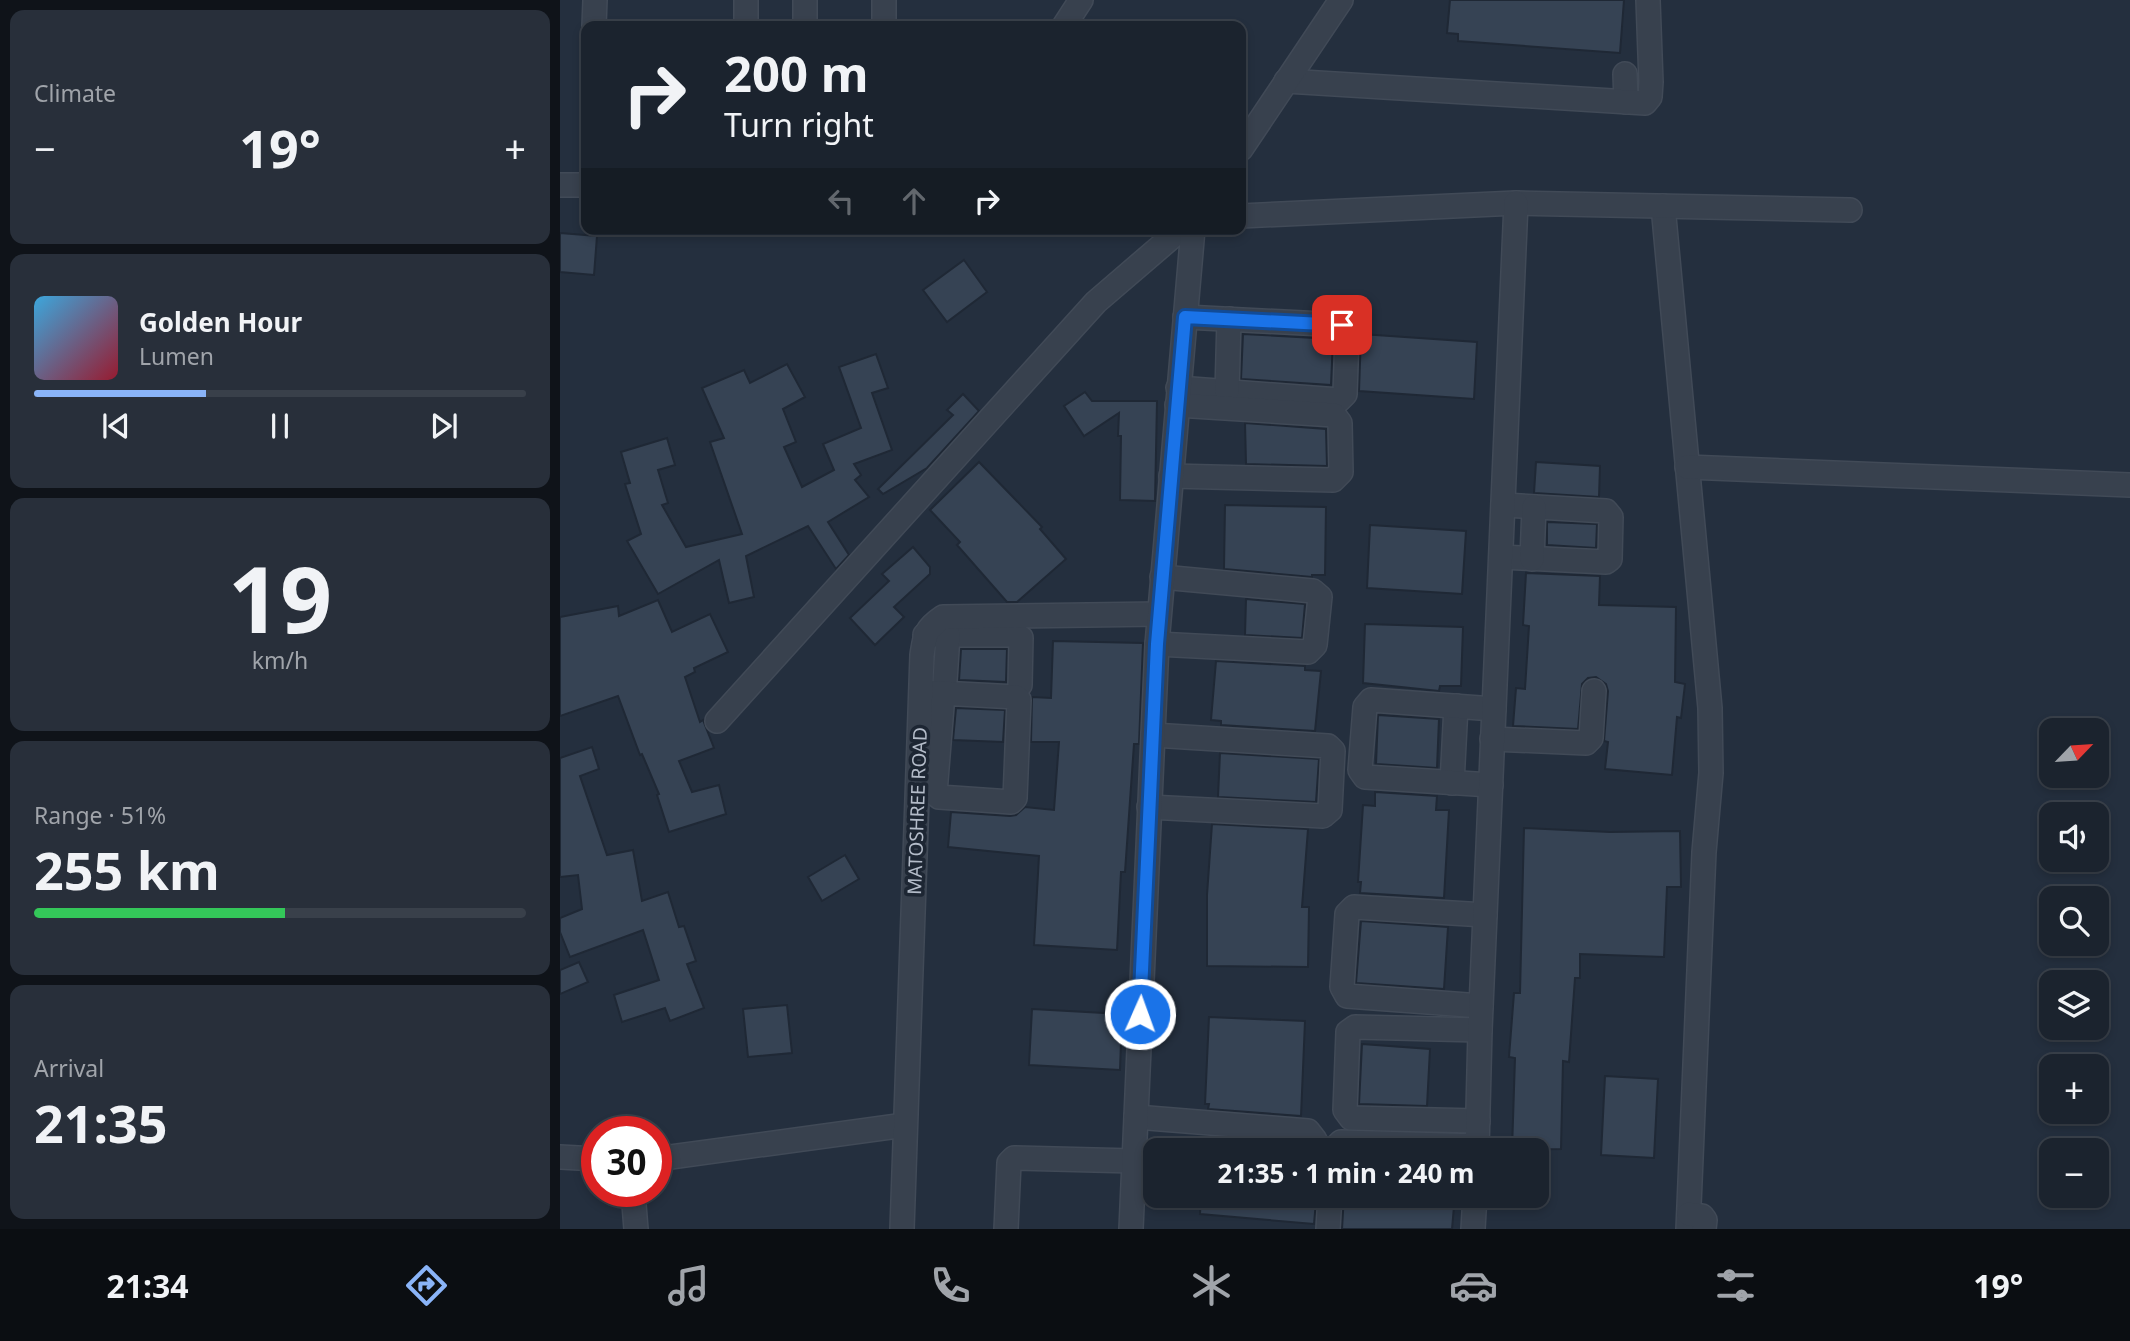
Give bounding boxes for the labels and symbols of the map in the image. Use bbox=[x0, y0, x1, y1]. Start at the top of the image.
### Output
pin bbox=[1312, 295, 1372, 355]
north arrow bbox=[2039, 718, 2109, 788]
street label: MATOSHREE ROAD bbox=[901, 727, 933, 895]
position arrow bbox=[1103, 977, 1177, 1051]
speed limit sign: 30 bbox=[581, 1116, 672, 1207]

